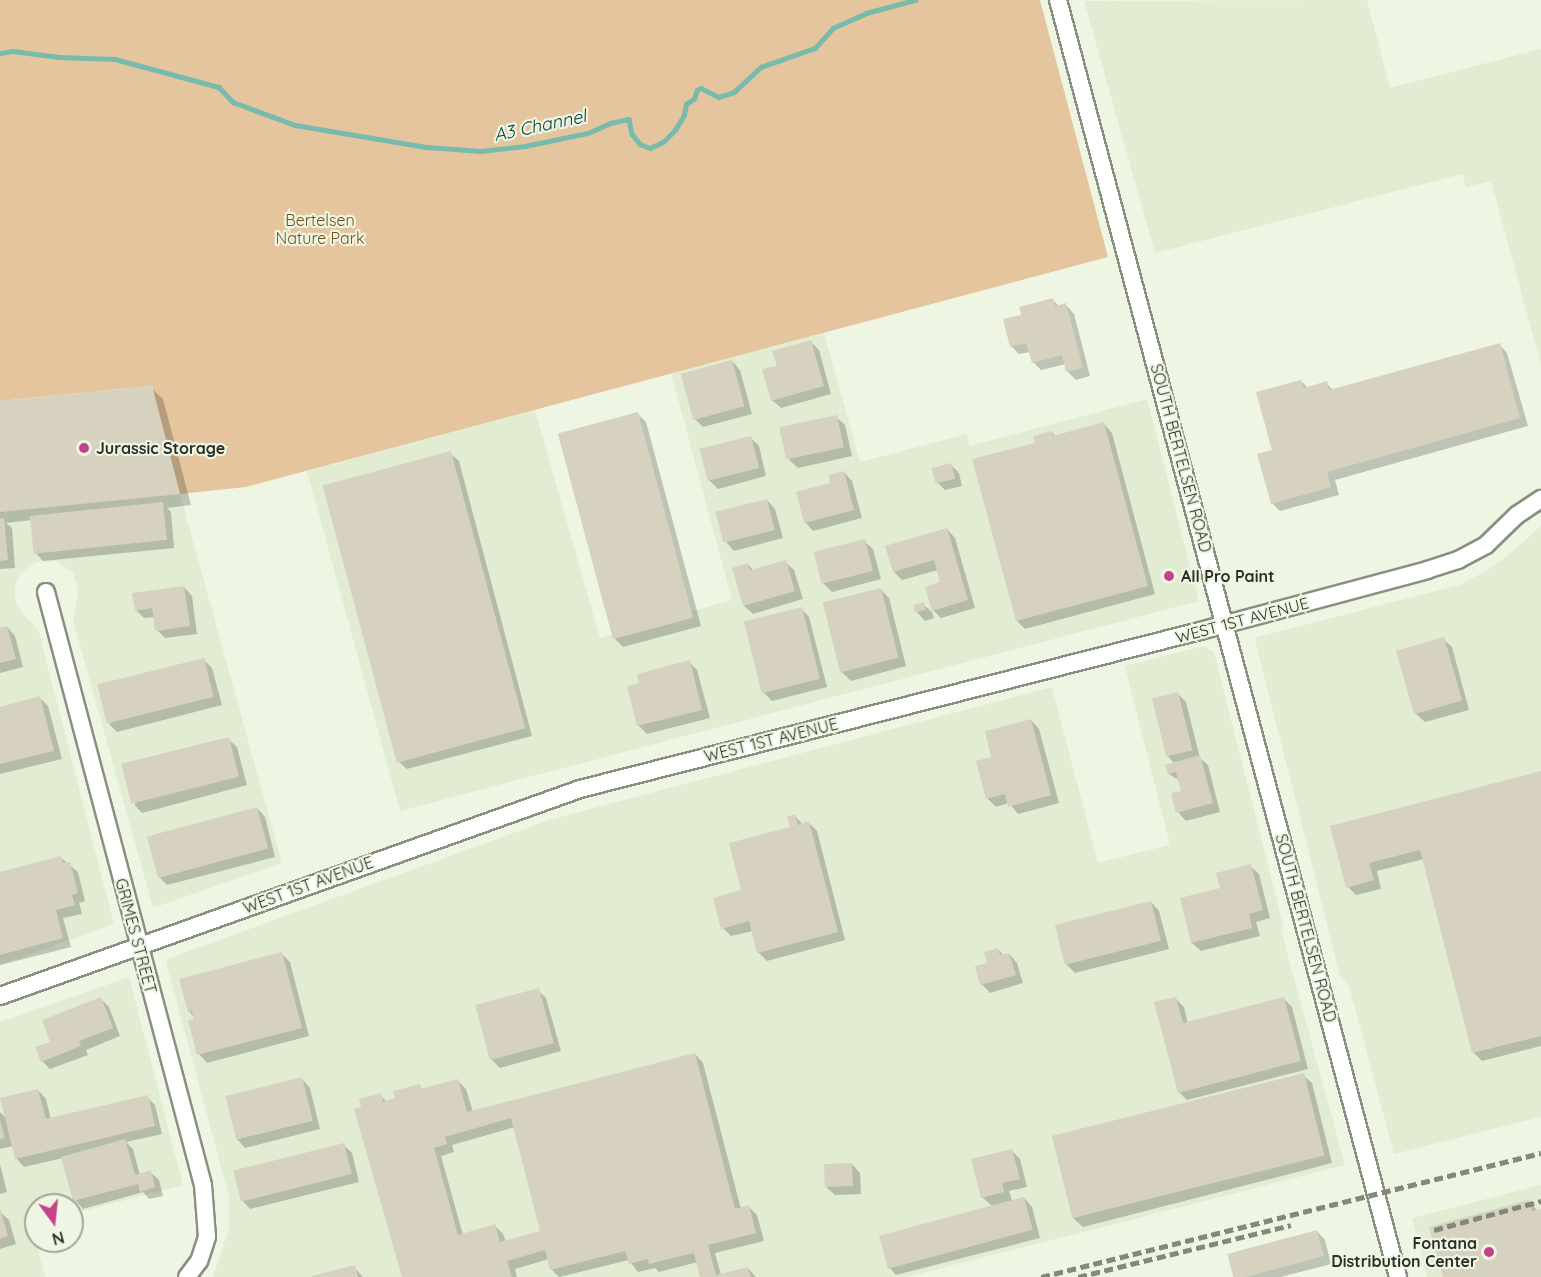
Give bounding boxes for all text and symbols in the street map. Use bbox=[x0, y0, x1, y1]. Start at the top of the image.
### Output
water label: A3 Channel bbox=[492, 106, 588, 146]
park label: Bertelsen Nature Park bbox=[276, 210, 364, 248]
street label: SOUTH BERTELSEN ROAD bbox=[1147, 362, 1215, 554]
place label: Jurassic Storage bbox=[96, 438, 225, 458]
marker: Jurassic Storage bbox=[77, 441, 91, 455]
place label: All Pro Paint bbox=[1181, 566, 1275, 586]
marker: All Pro Paint bbox=[1162, 569, 1176, 583]
street label: WEST 1ST AVENUE bbox=[1173, 593, 1311, 647]
street label: WEST 1ST AVENUE bbox=[702, 714, 840, 766]
street label: SOUTH BERTELSEN ROAD bbox=[1272, 832, 1340, 1024]
street label: WEST 1ST AVENUE bbox=[240, 853, 376, 917]
street label: GRIMES STREET bbox=[111, 876, 161, 996]
north arrow bbox=[24, 1193, 84, 1253]
text: N bbox=[50, 1227, 66, 1250]
place label: Fontana Distribution Center bbox=[1331, 1233, 1477, 1271]
marker: Fontana Distribution Center bbox=[1482, 1245, 1496, 1259]

